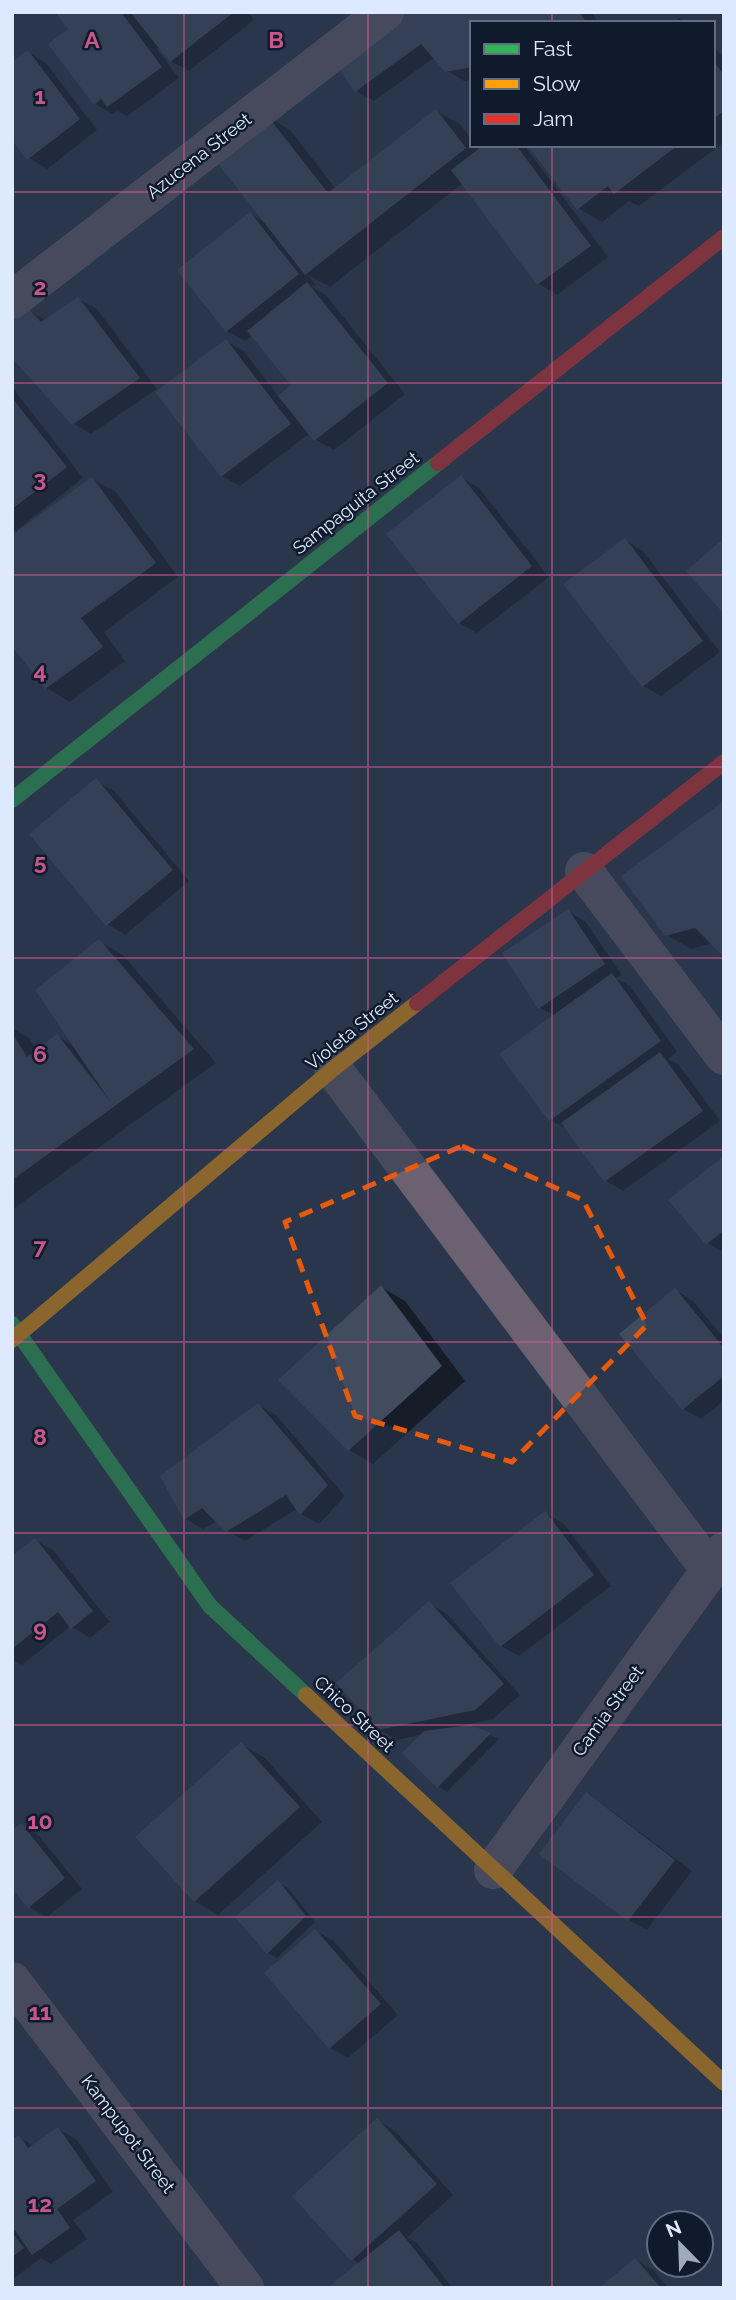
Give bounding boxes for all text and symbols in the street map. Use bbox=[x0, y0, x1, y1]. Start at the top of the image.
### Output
legend bbox=[470, 21, 715, 147]
text: A bbox=[84, 26, 100, 53]
text: B bbox=[268, 26, 284, 53]
text: Fast bbox=[533, 36, 573, 61]
text: Slow bbox=[533, 71, 581, 96]
text: 1 bbox=[34, 82, 46, 109]
text: Jam bbox=[533, 106, 574, 131]
street label: Azucena Street bbox=[142, 108, 255, 203]
text: 2 bbox=[34, 273, 46, 300]
street label: Sampaguita Street bbox=[288, 447, 423, 558]
text: 3 bbox=[34, 465, 46, 492]
text: 4 bbox=[33, 657, 47, 684]
text: 5 bbox=[34, 848, 47, 875]
street label: Violeta Street bbox=[301, 987, 402, 1074]
text: 6 bbox=[33, 1040, 47, 1067]
text: 7 bbox=[34, 1232, 47, 1259]
text: 8 bbox=[33, 1423, 47, 1450]
text: 9 bbox=[33, 1615, 47, 1642]
street label: Camia Street bbox=[568, 1661, 648, 1760]
street label: Chico Street bbox=[310, 1671, 399, 1756]
text: 10 bbox=[27, 1807, 53, 1834]
text: 11 bbox=[29, 1998, 51, 2025]
street label: Kampupot Street bbox=[77, 2071, 179, 2197]
text: 12 bbox=[28, 2190, 52, 2217]
north arrow bbox=[645, 2209, 715, 2279]
text: N bbox=[662, 2215, 684, 2241]

